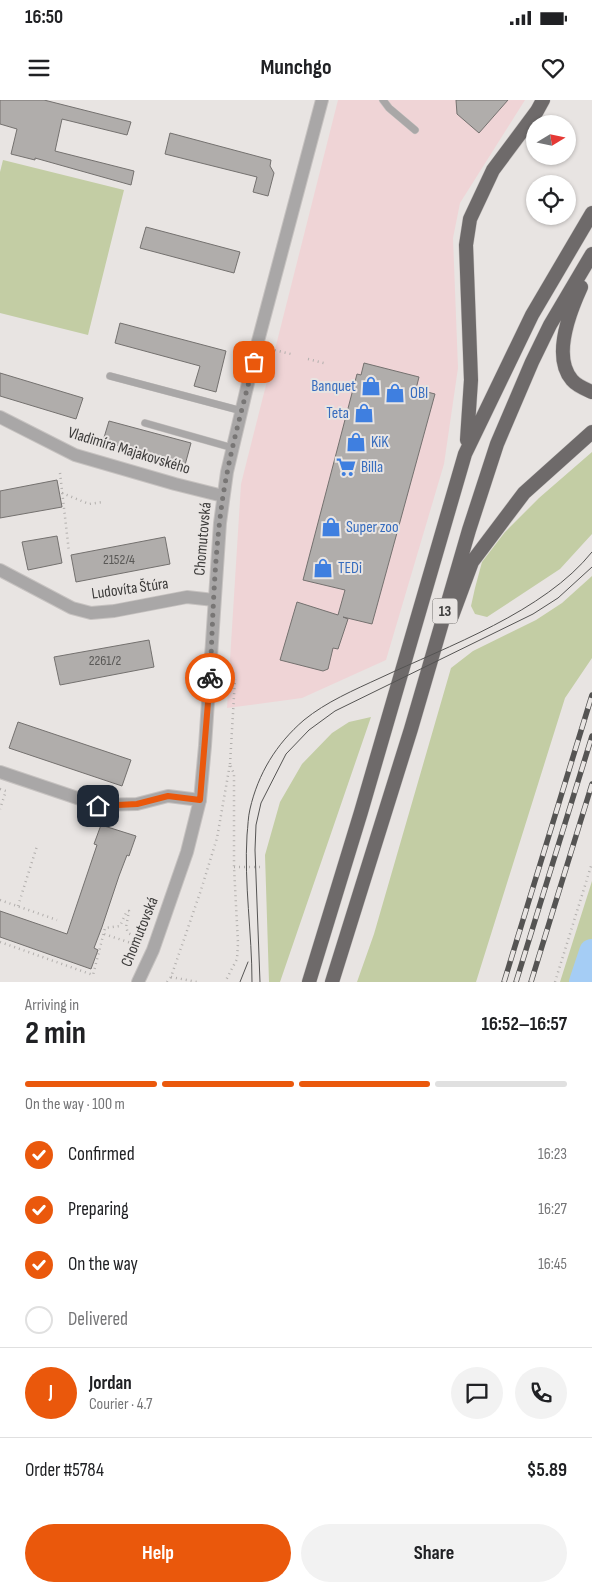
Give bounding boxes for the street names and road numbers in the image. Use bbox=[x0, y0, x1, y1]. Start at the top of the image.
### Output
street label: Vladimíra Majakovského bbox=[65, 423, 193, 479]
street label: Chomutovská bbox=[190, 501, 216, 577]
street label: Ludovíta Štúra bbox=[90, 574, 170, 604]
road number: 13 bbox=[432, 598, 458, 624]
street label: Chomutovská bbox=[117, 894, 163, 970]

